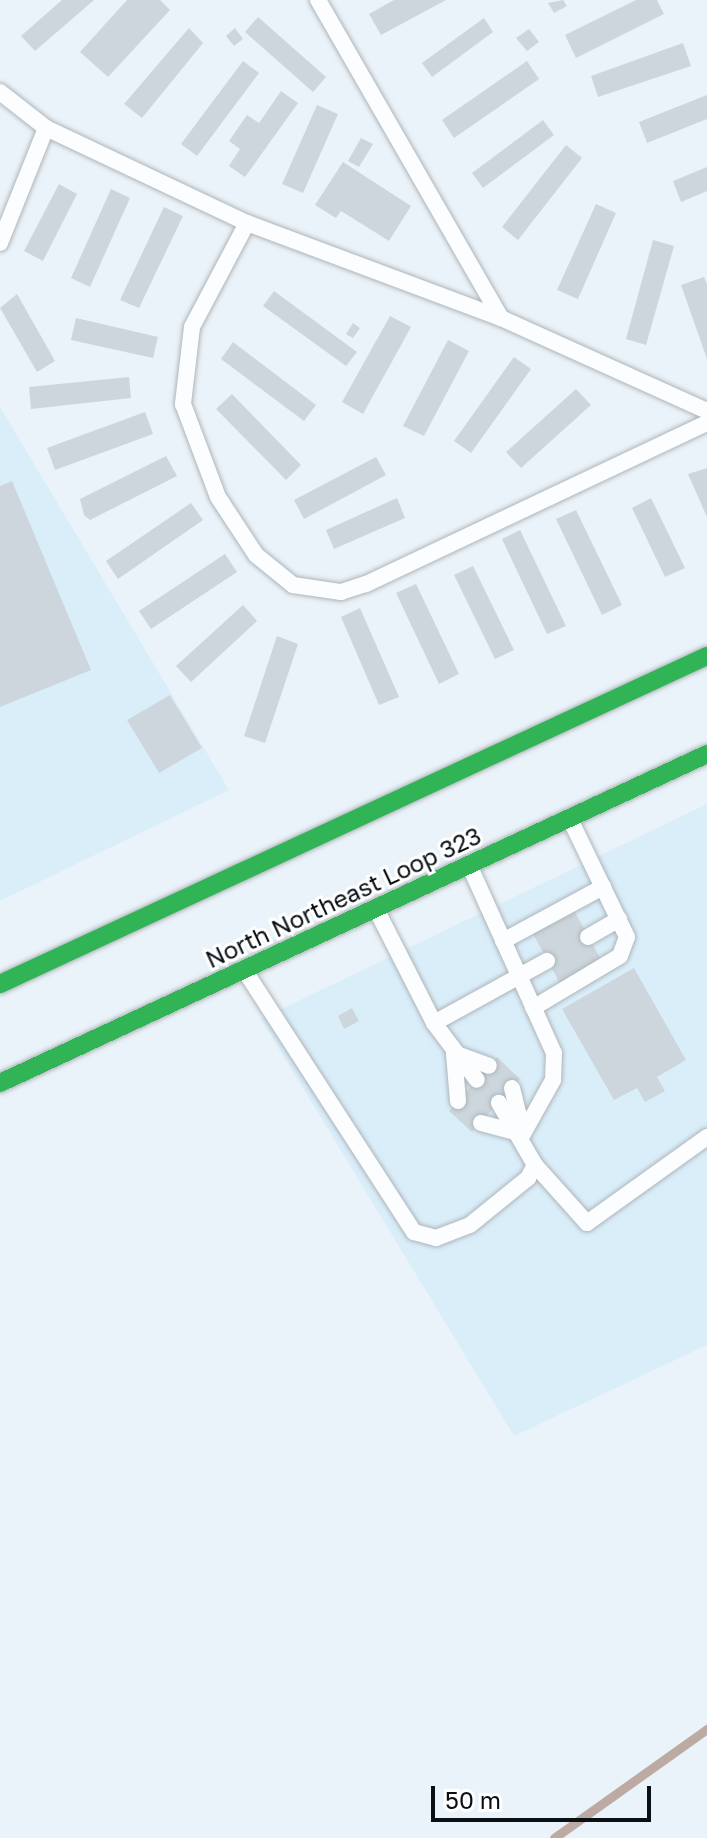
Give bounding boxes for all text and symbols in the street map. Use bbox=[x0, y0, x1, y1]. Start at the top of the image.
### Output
street label: North Northeast Loop 323 bbox=[201, 820, 485, 974]
scale bar bbox=[435, 1770, 655, 1820]
text: 50 m bbox=[445, 1785, 501, 1814]

